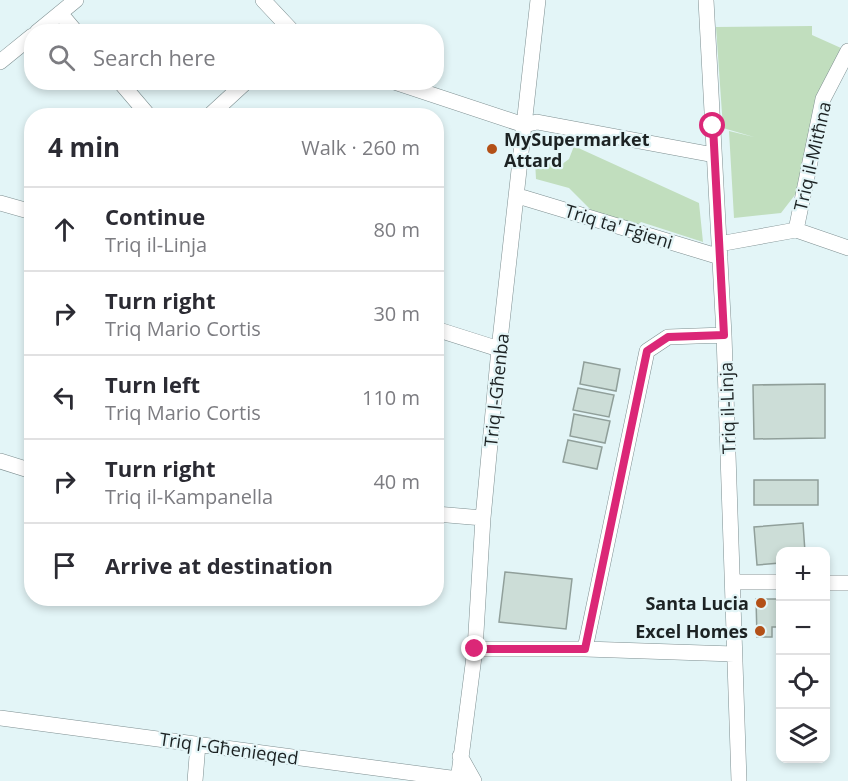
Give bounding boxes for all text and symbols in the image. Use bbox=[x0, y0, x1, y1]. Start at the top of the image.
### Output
search box bbox=[24, 24, 444, 90]
icon: search bbox=[45, 41, 78, 74]
text: Search here bbox=[93, 42, 216, 72]
street label: Triq il-Mitħna bbox=[788, 99, 836, 213]
route start bbox=[699, 112, 725, 138]
place label: MySupermarket Attard bbox=[504, 127, 650, 172]
text: 4 min bbox=[48, 129, 120, 165]
text: Walk · 260 m bbox=[301, 134, 420, 161]
marker: MySupermarket Attard bbox=[485, 142, 499, 156]
street label: Triq ta' Fġieni bbox=[562, 198, 676, 254]
text: Continue bbox=[105, 201, 205, 231]
icon: ahead bbox=[48, 213, 81, 246]
text: 80 m bbox=[373, 216, 420, 243]
text: Triq il-Linja bbox=[105, 231, 207, 258]
text: Turn right bbox=[105, 285, 216, 315]
icon: right bbox=[48, 297, 81, 330]
text: 30 m bbox=[373, 300, 420, 327]
text: Triq Mario Cortis bbox=[105, 315, 261, 342]
street label: Triq l-Għenba bbox=[478, 332, 514, 448]
street label: Triq il-Linja bbox=[713, 362, 741, 454]
text: Turn left bbox=[105, 369, 200, 399]
icon: left bbox=[48, 381, 81, 414]
text: 110 m bbox=[362, 384, 420, 411]
text: Triq Mario Cortis bbox=[105, 399, 261, 426]
text: Turn right bbox=[105, 453, 216, 483]
icon: right bbox=[48, 465, 81, 498]
text: 40 m bbox=[373, 468, 420, 495]
text: Triq il-Kampanella bbox=[105, 483, 273, 510]
map controls bbox=[776, 547, 830, 763]
button: + bbox=[776, 547, 830, 601]
icon: arrive bbox=[48, 549, 81, 582]
text: Arrive at destination bbox=[105, 550, 333, 580]
place label: Santa Lucia bbox=[645, 591, 749, 615]
marker: Santa Lucia bbox=[754, 596, 768, 610]
button: − bbox=[776, 601, 830, 655]
place label: Excel Homes bbox=[635, 619, 748, 643]
marker: Excel Homes bbox=[753, 624, 767, 638]
route end bbox=[461, 635, 487, 661]
button: locate bbox=[776, 655, 830, 709]
button: layers bbox=[776, 709, 830, 763]
street label: Triq l-Għenieqed bbox=[158, 726, 300, 770]

